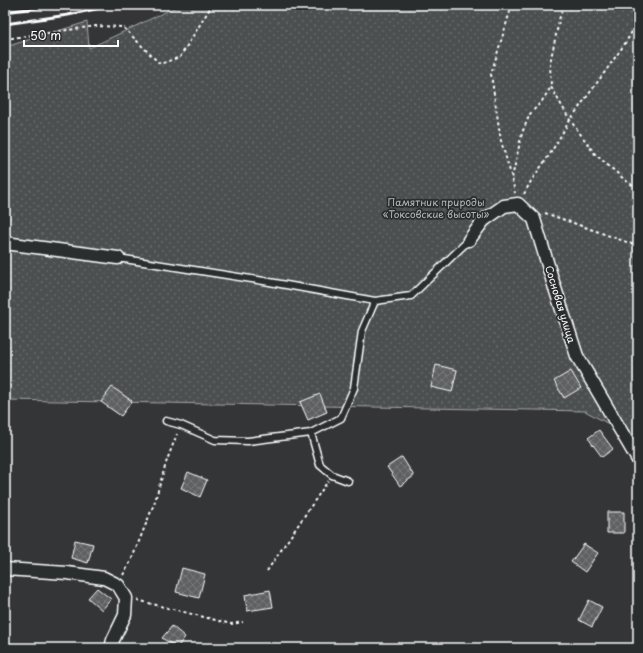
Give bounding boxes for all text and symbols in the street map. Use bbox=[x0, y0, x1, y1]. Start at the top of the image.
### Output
scale bar bbox=[24, 22, 118, 48]
text: 50 m bbox=[30, 26, 61, 44]
park label: Памятник природы «Токсовские высоты» bbox=[383, 194, 489, 221]
street label: Сосновая улица bbox=[542, 263, 580, 345]

